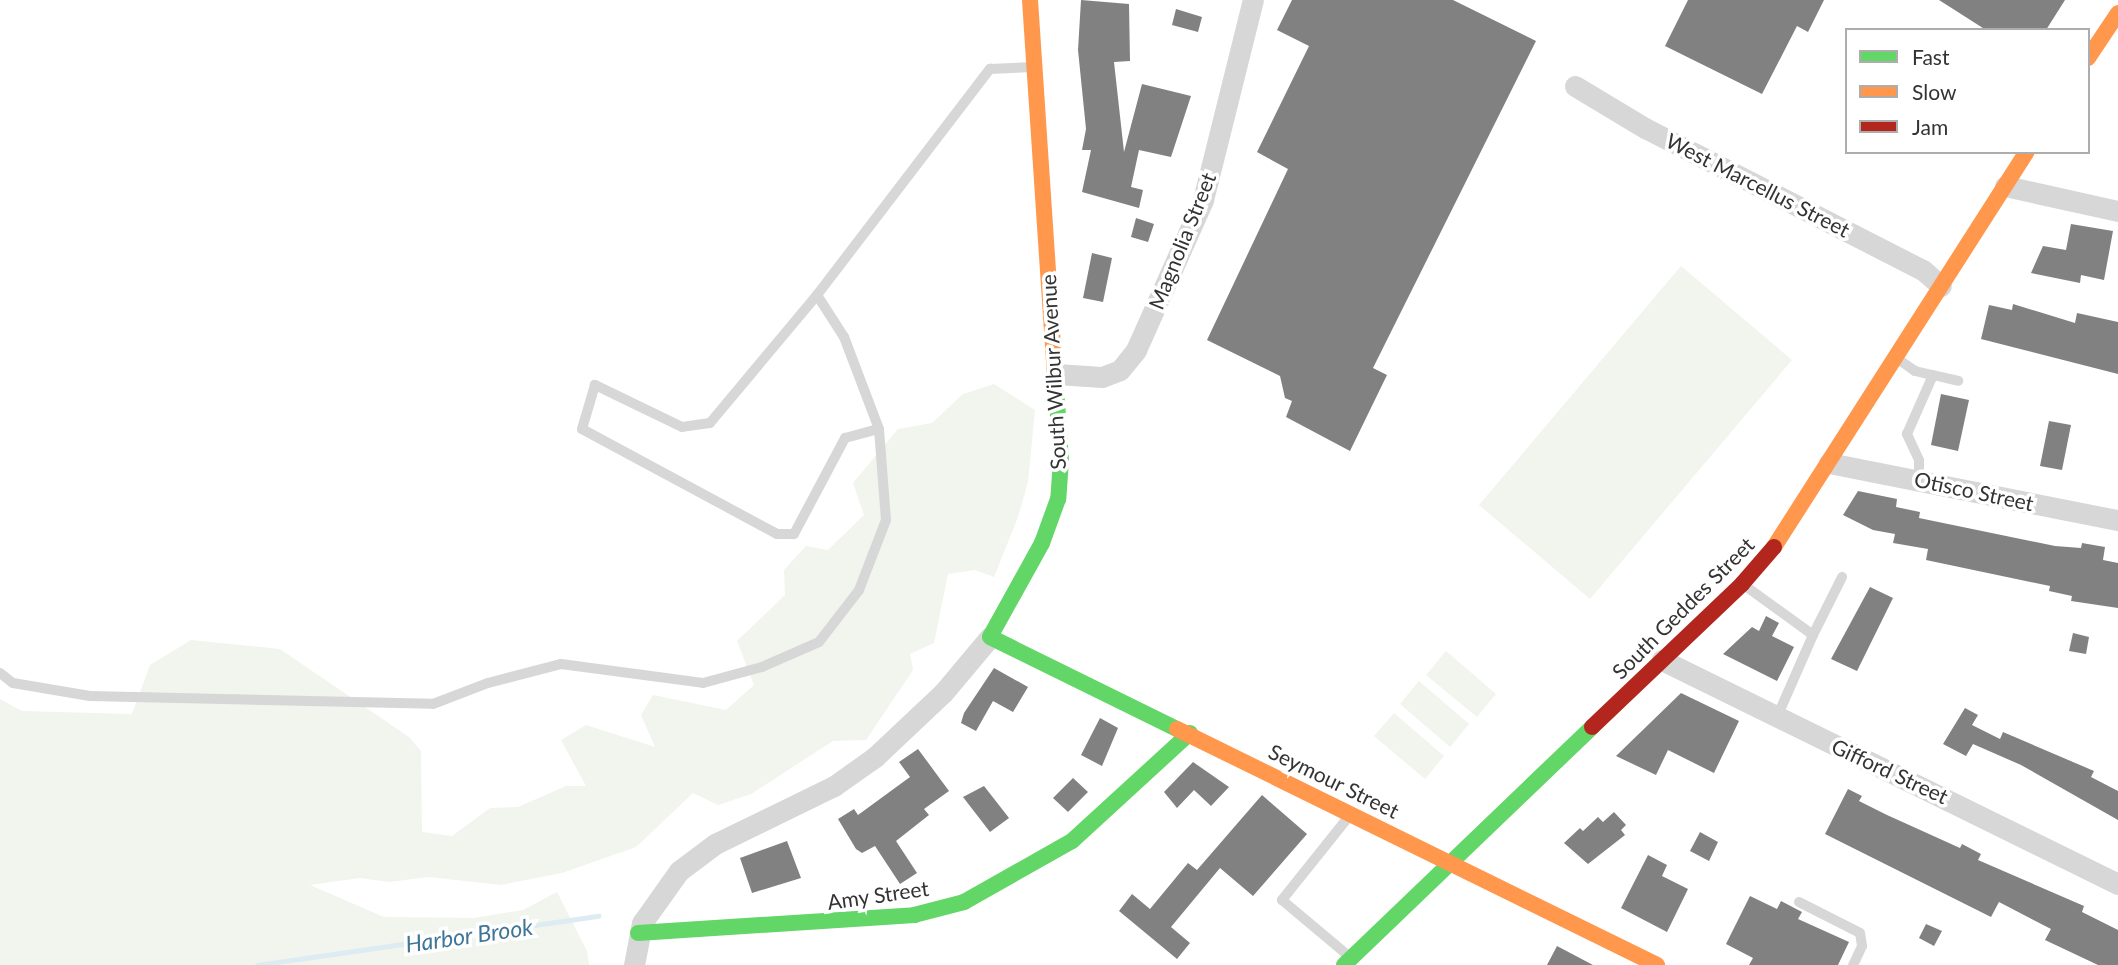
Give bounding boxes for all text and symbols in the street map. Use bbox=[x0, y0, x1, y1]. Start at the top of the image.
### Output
legend bbox=[1845, 28, 2090, 154]
text: Fast bbox=[1912, 44, 1949, 69]
text: Slow bbox=[1912, 79, 1956, 104]
text: Jam bbox=[1912, 114, 1948, 139]
street label: West Marcellus Street bbox=[1662, 128, 1854, 242]
street label: Magnolia Street bbox=[1143, 169, 1221, 313]
street label: South Wilbur Avenue bbox=[1035, 273, 1071, 471]
street label: Otisco Street bbox=[1912, 466, 2036, 516]
street label: South Geddes Street bbox=[1607, 532, 1759, 684]
street label: Gifford Street bbox=[1828, 733, 1952, 809]
street label: Seymour Street bbox=[1265, 739, 1403, 823]
street label: Amy Street bbox=[825, 875, 931, 915]
water label: Harbor Brook bbox=[403, 912, 535, 958]

